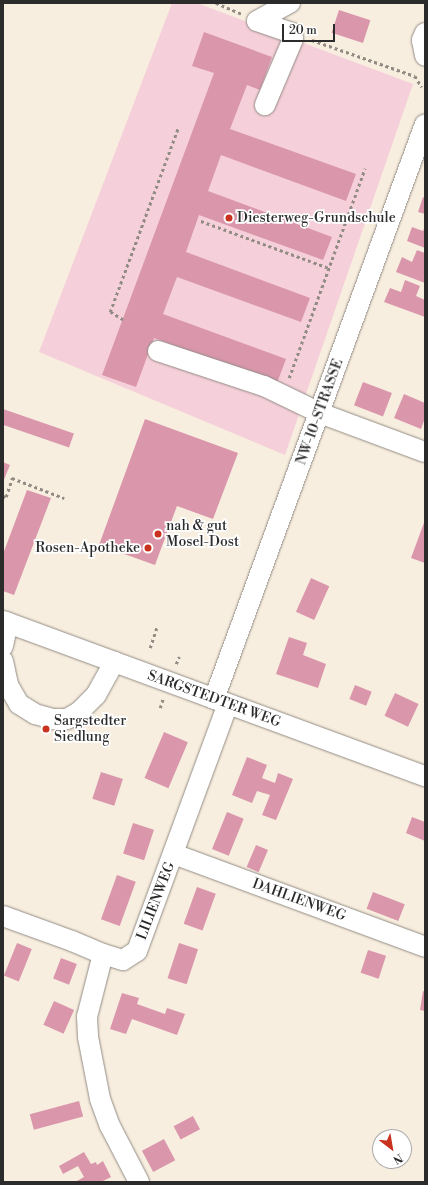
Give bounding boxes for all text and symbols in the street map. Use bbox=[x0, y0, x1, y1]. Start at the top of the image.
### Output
scale bar bbox=[284, 16, 337, 42]
text: 20 m bbox=[289, 23, 317, 38]
place label: Diesterweg-Grundschule bbox=[237, 210, 396, 226]
marker: Diesterweg-Grundschule bbox=[224, 213, 234, 223]
street label: NW-10-STRASSE bbox=[293, 357, 347, 467]
place label: nah & gut Mosel-Dost bbox=[166, 518, 239, 550]
marker: nah & gut Mosel-Dost bbox=[153, 529, 163, 539]
place label: Rosen-Apotheke bbox=[35, 540, 140, 556]
marker: Rosen-Apotheke bbox=[143, 543, 153, 553]
street label: SARGSTEDTER WEG bbox=[145, 667, 283, 731]
place label: Sargstedter Siedlung bbox=[54, 713, 126, 746]
marker: Sargstedter Siedlung bbox=[41, 724, 51, 734]
street label: LILIENWEG bbox=[133, 860, 179, 942]
street label: DAHLIENWEG bbox=[250, 875, 348, 925]
north arrow bbox=[372, 1129, 412, 1169]
text: N bbox=[390, 1150, 405, 1167]

